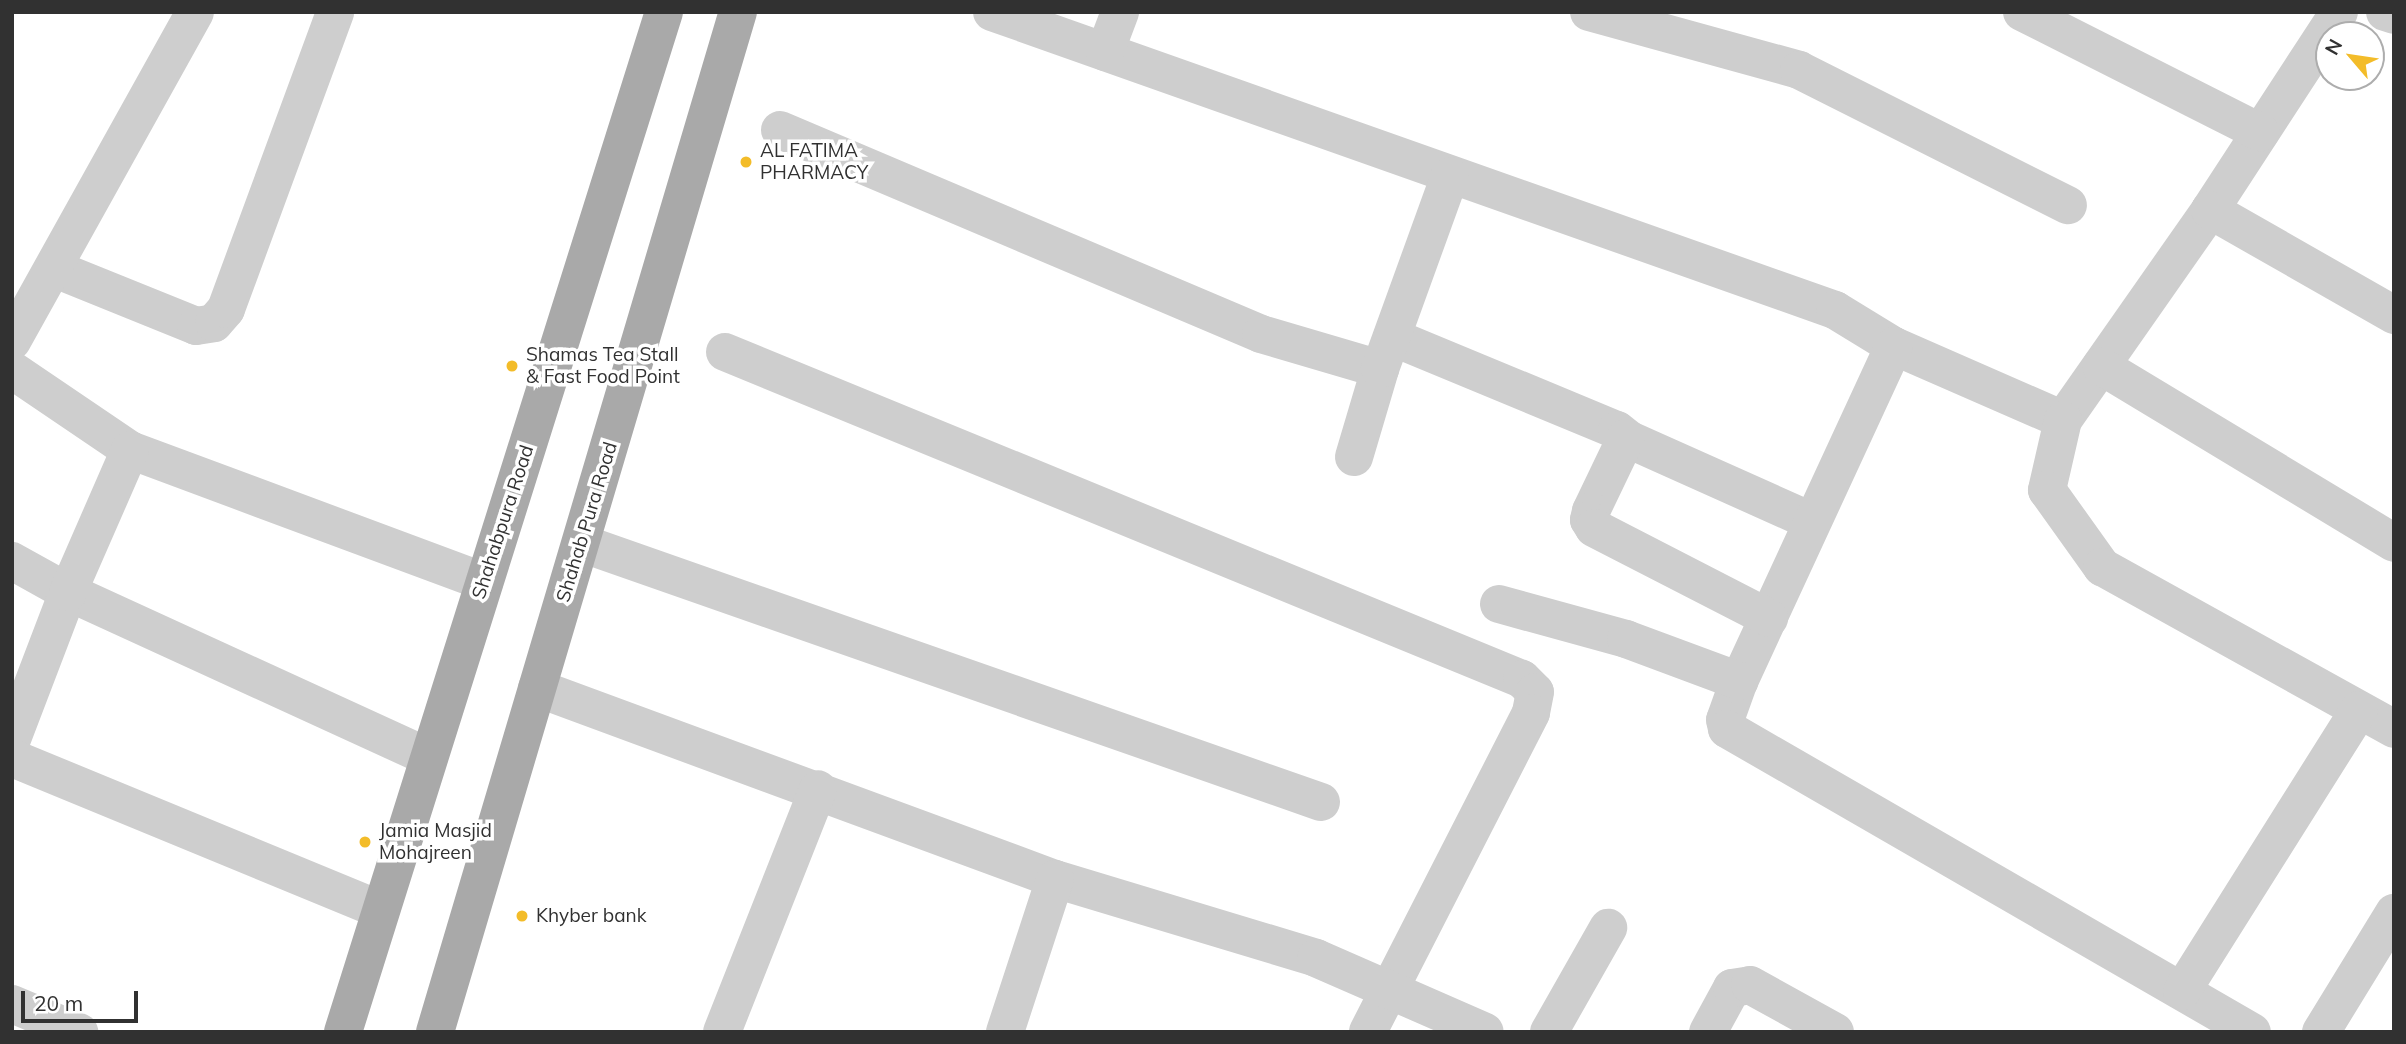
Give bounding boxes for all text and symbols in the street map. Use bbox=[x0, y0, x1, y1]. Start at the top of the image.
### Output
north arrow bbox=[2315, 21, 2385, 91]
text: N bbox=[2319, 35, 2347, 59]
place label: AL FATIMA PHARMACY bbox=[760, 140, 868, 184]
marker: AL FATIMA PHARMACY bbox=[738, 154, 754, 170]
place label: Shamas Tea Stall & Fast Food Point bbox=[526, 344, 680, 388]
marker: Shamas Tea Stall & Fast Food Point bbox=[504, 358, 520, 374]
street label: Shahab Pura Road bbox=[552, 439, 622, 605]
street label: Shahabpura Road bbox=[467, 442, 539, 602]
place label: Jamia Masjid Mohajreen bbox=[379, 820, 492, 864]
marker: Jamia Masjid Mohajreen bbox=[357, 834, 373, 850]
place label: Khyber bank bbox=[536, 905, 646, 927]
marker: Khyber bank bbox=[514, 908, 530, 924]
scale bar bbox=[24, 978, 142, 1022]
text: 20 m bbox=[34, 990, 83, 1016]

